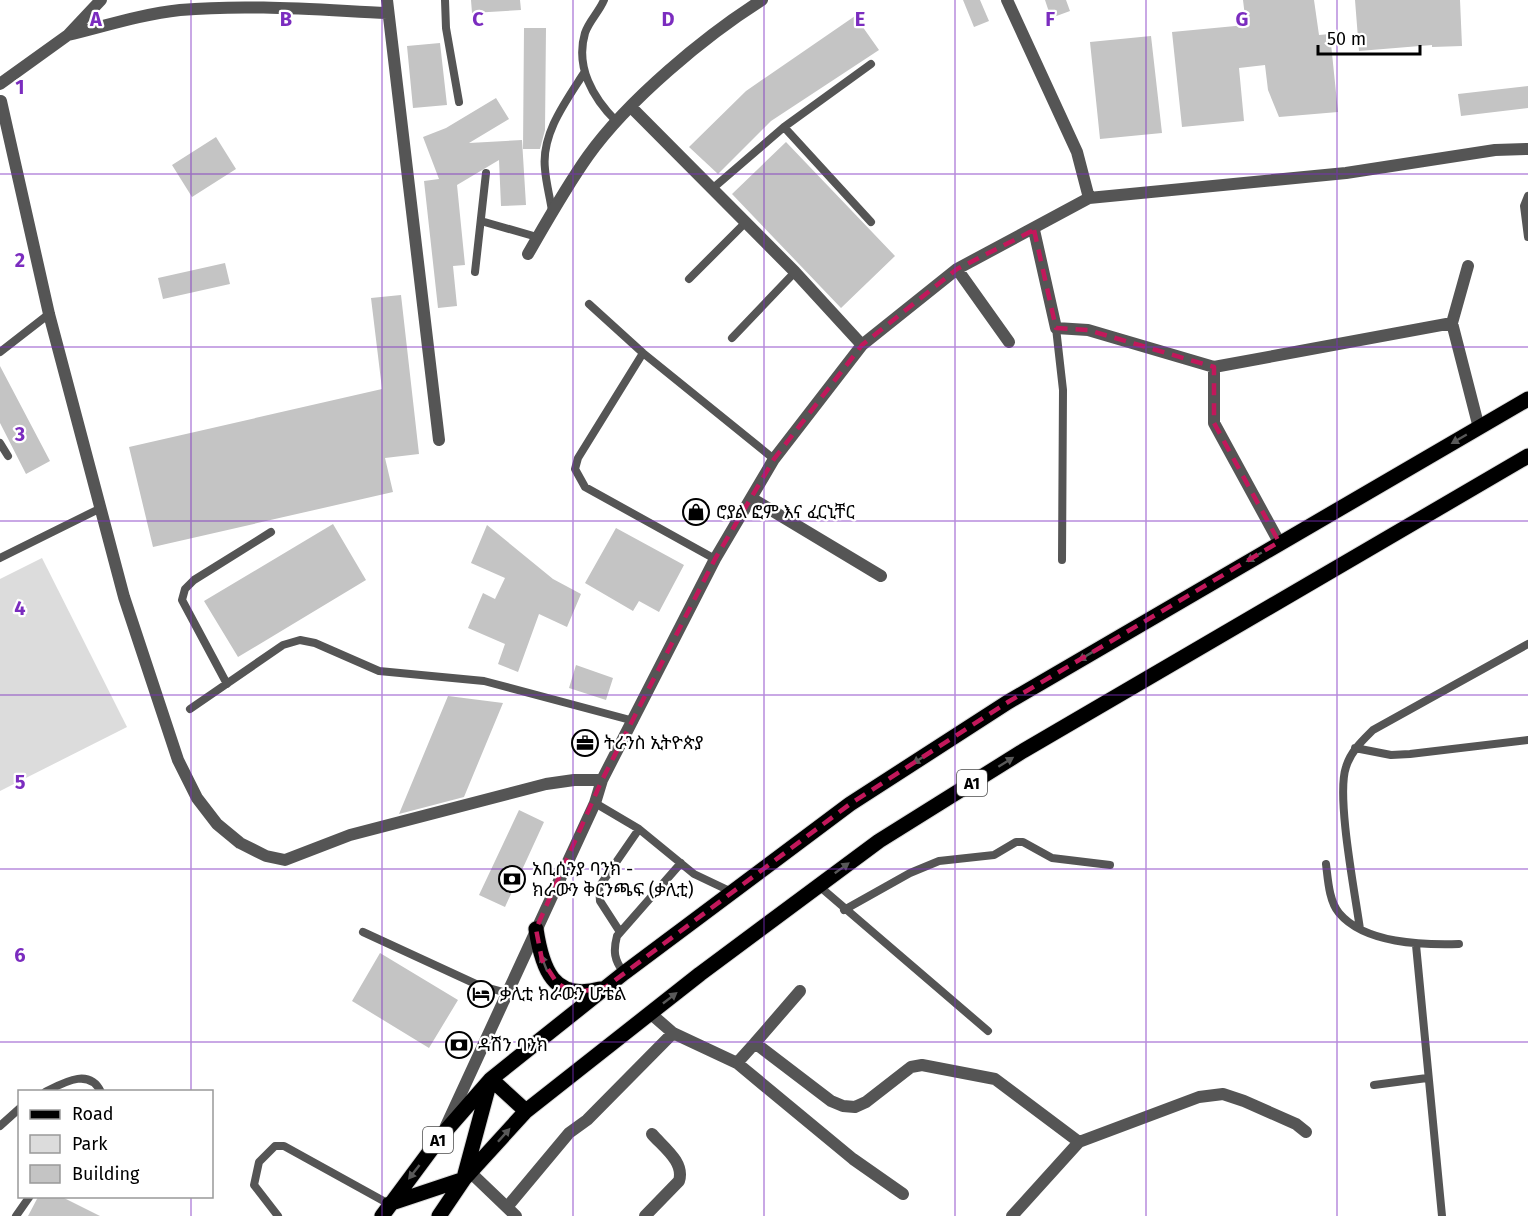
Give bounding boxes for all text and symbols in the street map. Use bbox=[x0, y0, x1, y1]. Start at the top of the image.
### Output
text: A bbox=[89, 7, 103, 31]
text: B bbox=[280, 7, 292, 31]
text: C bbox=[472, 7, 484, 31]
text: D bbox=[661, 7, 675, 31]
text: E bbox=[855, 7, 865, 31]
text: F bbox=[1045, 7, 1055, 31]
text: G bbox=[1236, 7, 1248, 31]
scale bar bbox=[1318, 18, 1420, 56]
text: 50 m bbox=[1327, 28, 1366, 50]
text: 1 bbox=[15, 75, 25, 99]
text: 2 bbox=[15, 248, 25, 272]
text: 3 bbox=[14, 422, 25, 446]
one-way arrow bbox=[1450, 434, 1467, 444]
shop icon: ሮያል ፎም እና ፈርኒቸር bbox=[681, 497, 711, 527]
place label: ሮያል ፎም እና ፈርኒቸር bbox=[716, 501, 855, 523]
one-way arrow bbox=[1245, 552, 1262, 562]
text: 4 bbox=[14, 596, 26, 620]
one-way arrow bbox=[1077, 651, 1094, 661]
office icon: ትራንስ ኢትዮጵያ bbox=[570, 728, 600, 758]
place label: ትራንስ ኢትዮጵያ bbox=[604, 732, 703, 754]
one-way arrow bbox=[912, 753, 928, 764]
one-way arrow bbox=[998, 757, 1014, 768]
text: 5 bbox=[15, 770, 26, 794]
road number: A1 bbox=[957, 770, 987, 796]
place label: አቢሲንያ ባንክ - ክራውን ቅርንጫፍ (ቃሊቲ) bbox=[532, 858, 694, 901]
one-way arrow bbox=[835, 863, 850, 875]
bank icon: አቢሲንያ ባንክ - ክራውን ቅርንጫፍ (ቃሊቲ) bbox=[497, 864, 527, 894]
text: 6 bbox=[14, 943, 26, 967]
one-way arrow bbox=[539, 953, 549, 971]
hotel icon: ቃሊቲ ክራውን ሆቴል bbox=[466, 979, 496, 1009]
place label: ቃሊቲ ክራውን ሆቴል bbox=[500, 983, 626, 1005]
one-way arrow bbox=[662, 992, 677, 1004]
bank icon: ዳሽን ባንክ bbox=[444, 1030, 474, 1060]
place label: ዳሽን ባንክ bbox=[478, 1034, 548, 1056]
legend bbox=[18, 1090, 213, 1198]
text: Road bbox=[72, 1103, 114, 1125]
road number: A1 bbox=[423, 1127, 453, 1153]
one-way arrow bbox=[496, 1129, 510, 1143]
text: Park bbox=[72, 1133, 108, 1155]
text: Building bbox=[72, 1163, 140, 1185]
one-way arrow bbox=[407, 1164, 420, 1180]

